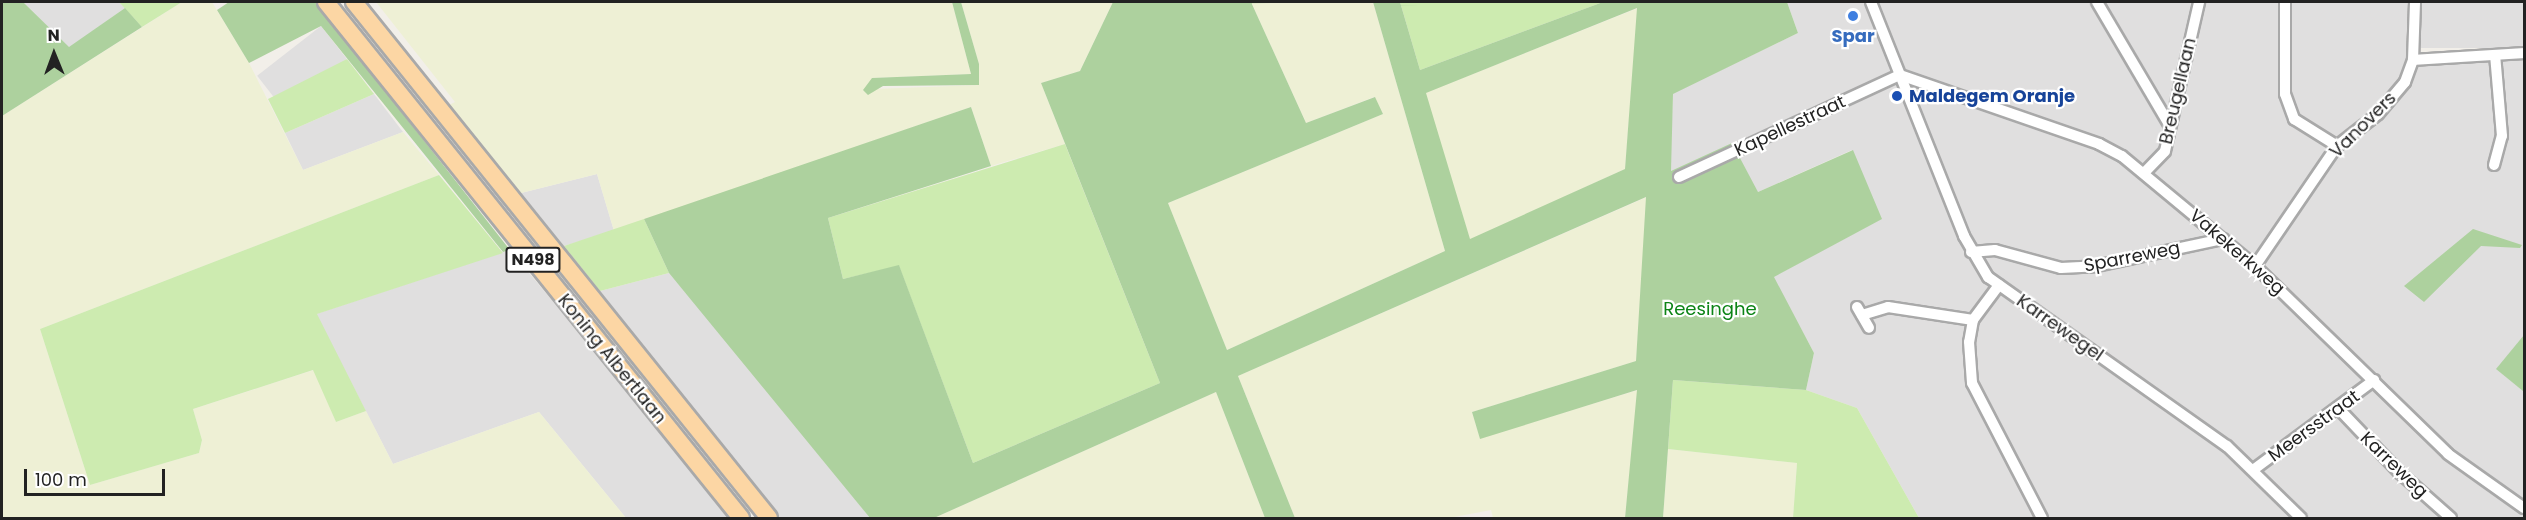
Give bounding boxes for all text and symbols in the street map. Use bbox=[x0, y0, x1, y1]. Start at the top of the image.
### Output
marker: Spar bbox=[1846, 9, 1860, 23]
north arrow bbox=[24, 24, 84, 84]
text: N bbox=[47, 24, 60, 47]
place label: Spar bbox=[1831, 25, 1875, 47]
street label: Breugellaan bbox=[2155, 36, 2201, 146]
place label: Maldegem Oranje bbox=[1909, 85, 2075, 107]
street label: Vanovers bbox=[2325, 87, 2401, 163]
marker: Maldegem Oranje bbox=[1890, 89, 1904, 103]
street label: Kapellestraat bbox=[1731, 91, 1849, 161]
street label: Vakekerkweg bbox=[2185, 205, 2289, 299]
street label: Sparreweg bbox=[2082, 237, 2182, 277]
road number: N498 bbox=[504, 247, 562, 273]
street label: Koning Albertlaan bbox=[553, 290, 671, 428]
street label: Karrewegel bbox=[2012, 290, 2108, 366]
park label: Reesinghe bbox=[1663, 298, 1757, 320]
street label: Meersstraat bbox=[2264, 386, 2364, 466]
street label: Karreweg bbox=[2356, 427, 2432, 503]
scale bar bbox=[27, 457, 168, 495]
text: 100 m bbox=[35, 467, 87, 492]

